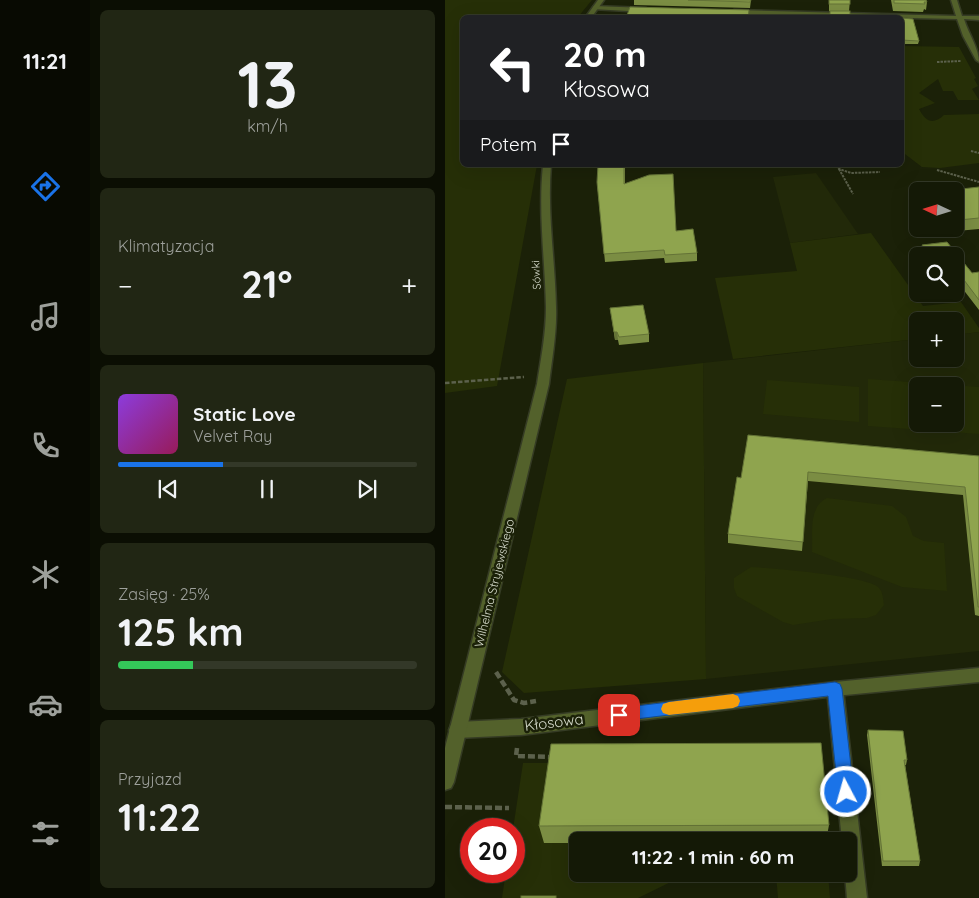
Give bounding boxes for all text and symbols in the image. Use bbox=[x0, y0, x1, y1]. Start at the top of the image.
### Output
text: 20 m bbox=[563, 32, 646, 76]
icon: left bbox=[480, 35, 545, 100]
text: 13 bbox=[237, 43, 298, 124]
text: 11:21 bbox=[23, 47, 67, 75]
text: Kłosowa bbox=[563, 75, 650, 103]
text: km/h bbox=[247, 116, 288, 136]
icon: arrive bbox=[547, 130, 575, 158]
text: Potem bbox=[480, 132, 537, 156]
icon: directions bbox=[28, 169, 63, 204]
north arrow bbox=[909, 182, 964, 238]
map controls bbox=[909, 182, 964, 432]
text: Klimatyzacja bbox=[118, 236, 214, 256]
button: search bbox=[909, 247, 964, 302]
text: 21° bbox=[241, 260, 293, 308]
street label: Sówki bbox=[528, 260, 544, 290]
text: − bbox=[118, 268, 133, 303]
text: + bbox=[401, 268, 417, 303]
icon: music bbox=[28, 299, 63, 334]
button: + bbox=[909, 312, 964, 367]
button: − bbox=[909, 377, 964, 432]
text: Static Love bbox=[193, 402, 296, 426]
text: Velvet Ray bbox=[193, 426, 272, 446]
icon: phone bbox=[28, 428, 63, 463]
icon: previous bbox=[154, 475, 182, 503]
icon: pause bbox=[253, 475, 281, 503]
icon: next bbox=[353, 475, 381, 503]
street label: Wilhelma Stryjewskiego bbox=[471, 517, 517, 649]
icon: climate bbox=[28, 557, 63, 592]
text: Zasięg · 25% bbox=[118, 584, 210, 604]
text: 125 km bbox=[118, 608, 244, 656]
icon: car bbox=[28, 687, 63, 722]
pin bbox=[598, 694, 640, 736]
icon: arrive bbox=[605, 701, 633, 729]
street label: Kłosowa bbox=[523, 709, 585, 735]
position arrow bbox=[819, 765, 871, 817]
text: Przyjazd bbox=[118, 769, 182, 789]
text: 11:22 bbox=[118, 793, 201, 841]
icon: filters bbox=[28, 816, 63, 851]
speed limit sign: 20 bbox=[460, 818, 525, 883]
text: 11:22 · 1 min · 60 m bbox=[632, 845, 794, 869]

